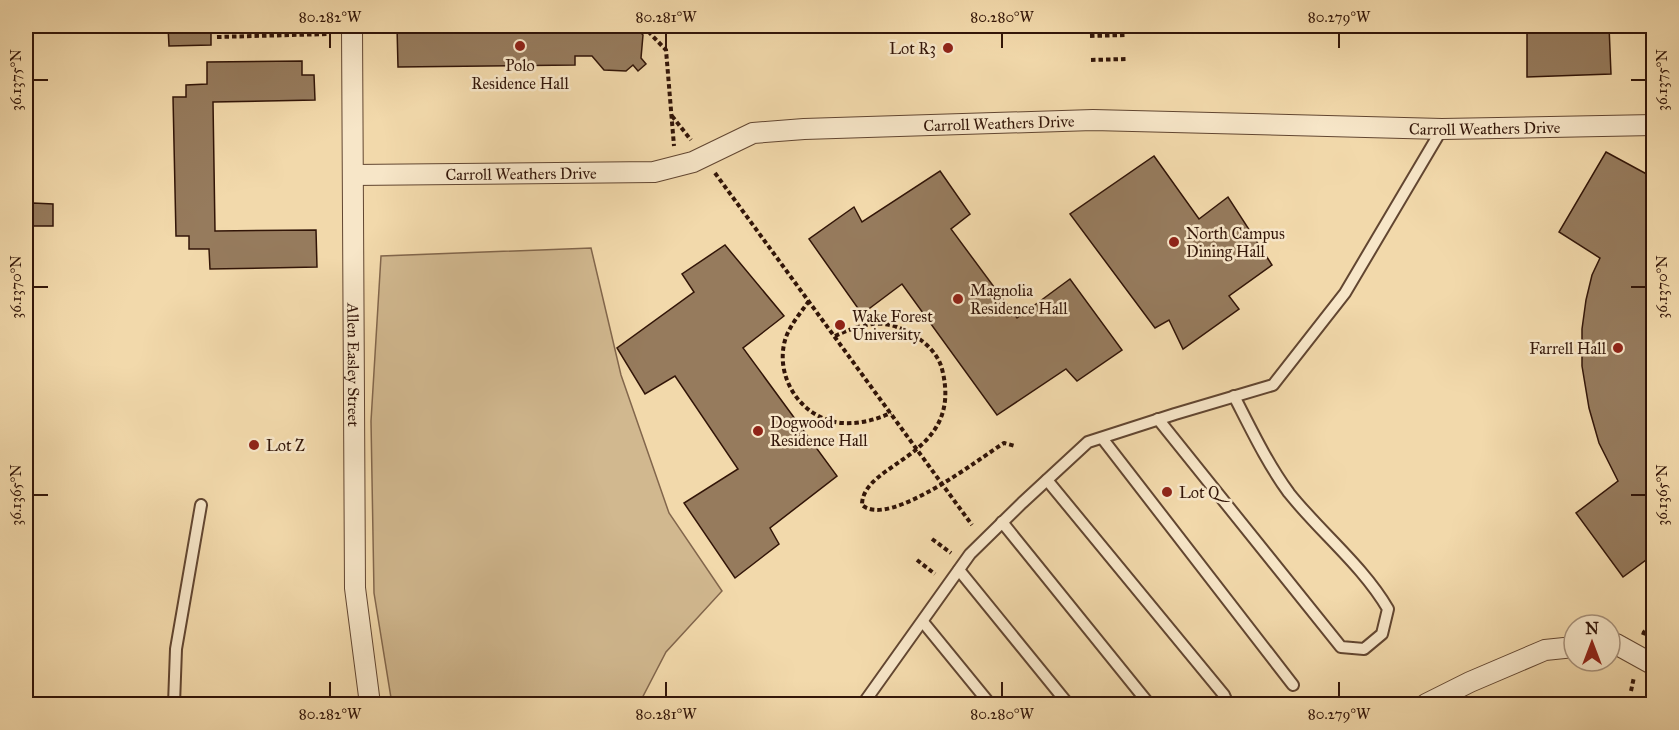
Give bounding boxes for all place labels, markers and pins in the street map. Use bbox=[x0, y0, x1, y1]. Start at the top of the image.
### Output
marker: Polo Residence Hall bbox=[513, 39, 527, 53]
place label: Lot R3 bbox=[889, 39, 936, 58]
marker: Lot R3 bbox=[941, 41, 955, 55]
place label: Polo Residence Hall bbox=[471, 56, 569, 93]
place label: North Campus Dining Hall bbox=[1186, 224, 1285, 262]
marker: North Campus Dining Hall bbox=[1167, 235, 1181, 249]
place label: Magnolia Residence Hall bbox=[970, 281, 1068, 318]
marker: Magnolia Residence Hall bbox=[951, 292, 965, 306]
place label: Wake Forest University bbox=[852, 307, 933, 344]
marker: Wake Forest University bbox=[833, 318, 847, 332]
place label: Farrell Hall bbox=[1529, 339, 1607, 358]
marker: Farrell Hall bbox=[1611, 341, 1625, 355]
place label: Dogwood Residence Hall bbox=[770, 413, 868, 450]
marker: Dogwood Residence Hall bbox=[751, 424, 765, 438]
place label: Lot Z bbox=[266, 436, 305, 455]
marker: Lot Z bbox=[247, 438, 261, 452]
place label: Lot Q bbox=[1179, 483, 1231, 502]
marker: Lot Q bbox=[1160, 485, 1174, 499]

